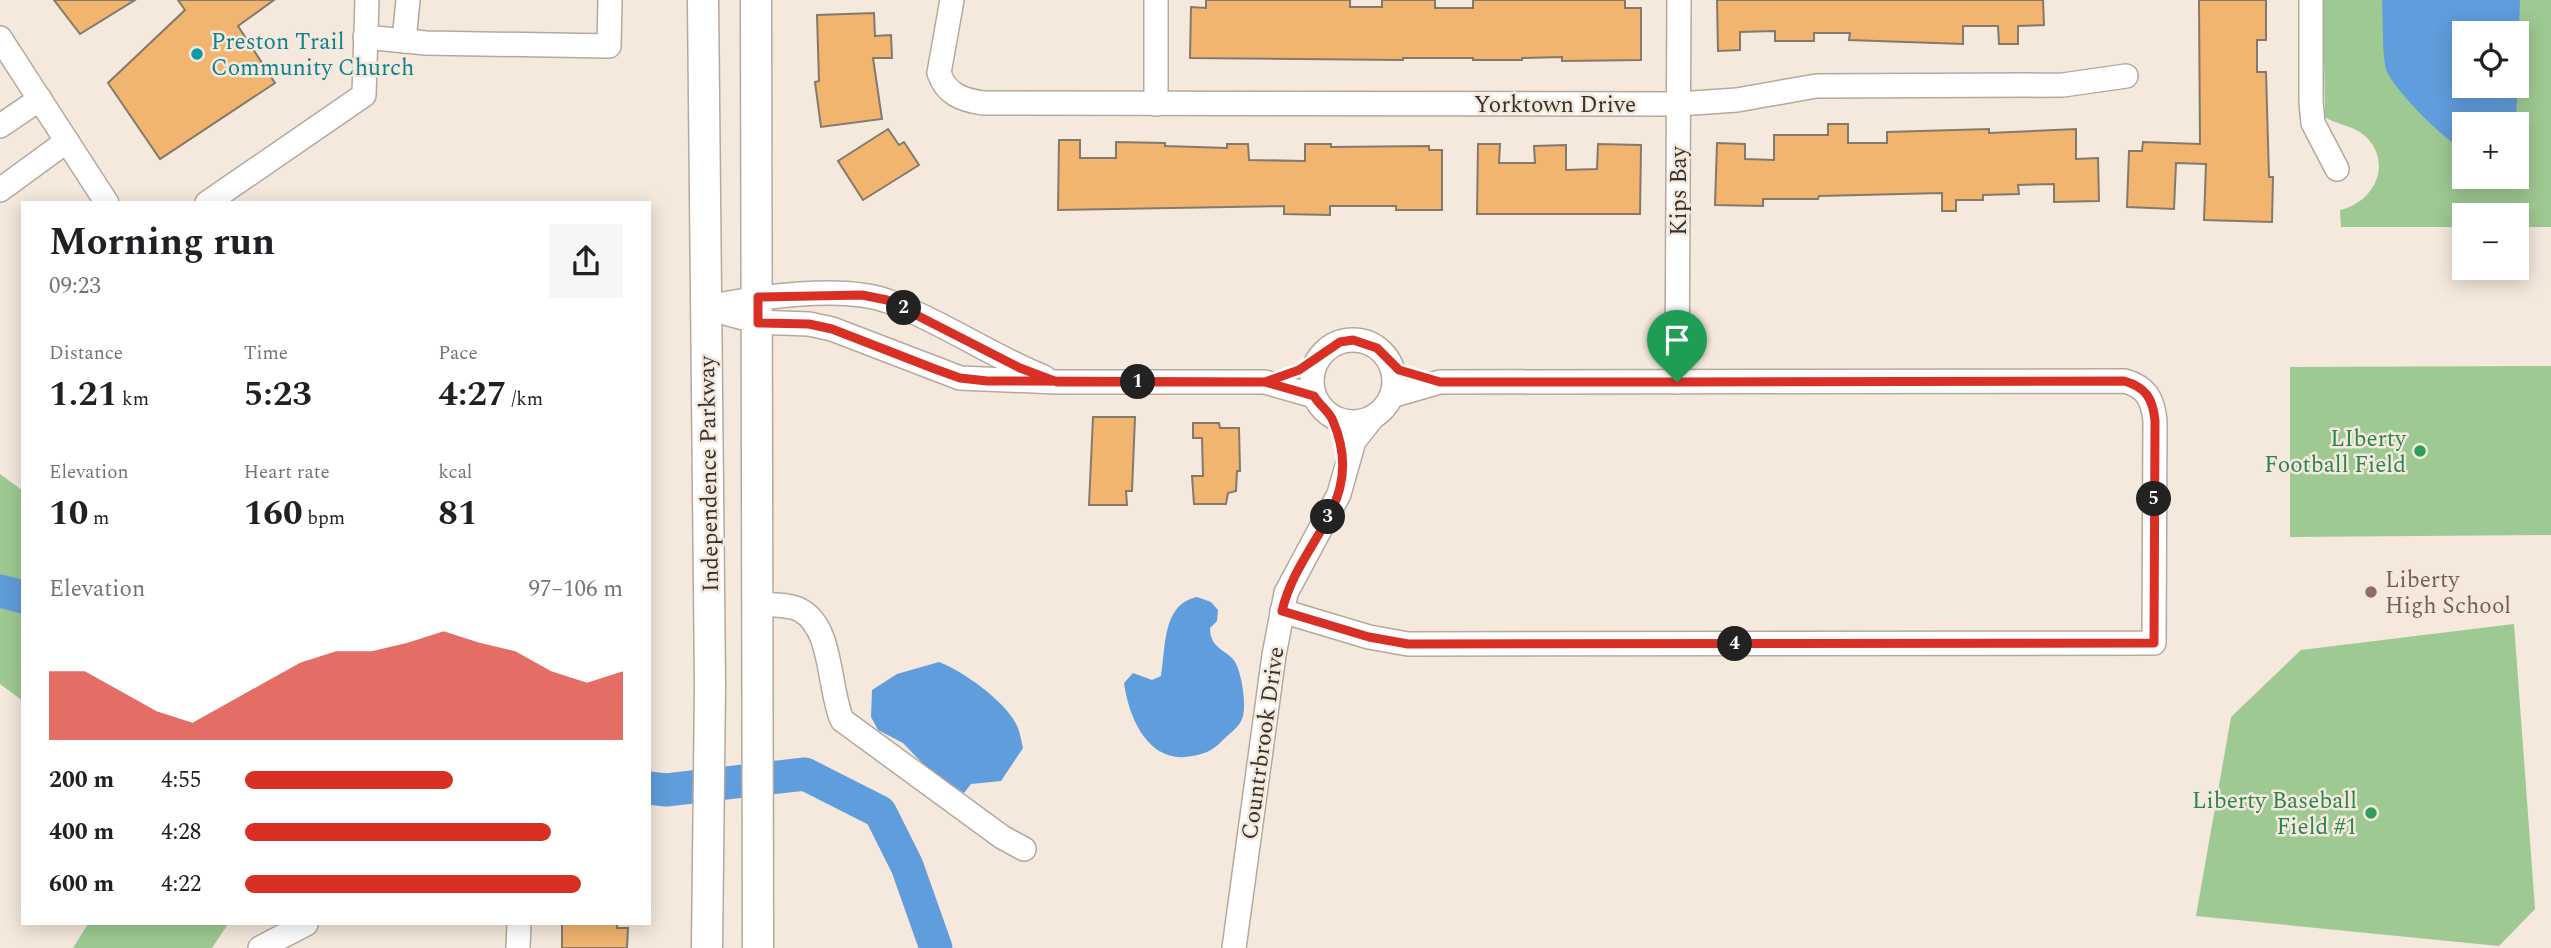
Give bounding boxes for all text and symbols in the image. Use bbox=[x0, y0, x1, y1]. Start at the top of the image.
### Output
map controls bbox=[2452, 21, 2529, 280]
button: locate bbox=[2452, 21, 2529, 98]
place label: Preston Trail Community Church bbox=[211, 25, 415, 86]
marker: Preston Trail Community Church bbox=[189, 46, 205, 62]
street label: Yorktown Drive bbox=[1474, 88, 1636, 123]
button: + bbox=[2452, 112, 2529, 189]
street label: Kips Bay bbox=[1662, 145, 1697, 236]
button: − bbox=[2452, 203, 2529, 280]
text: Morning run bbox=[49, 214, 275, 272]
button: share bbox=[549, 224, 623, 298]
text: 09:23 bbox=[49, 269, 101, 304]
pin: 2 bbox=[886, 290, 922, 326]
text: 2 bbox=[898, 293, 909, 322]
pin bbox=[1647, 310, 1707, 382]
icon: arrive bbox=[1658, 321, 1696, 359]
text: Distance bbox=[49, 339, 123, 368]
text: Time bbox=[244, 339, 288, 368]
text: Pace bbox=[438, 339, 478, 368]
street label: Independence Parkway bbox=[690, 355, 729, 592]
pin: 1 bbox=[1120, 364, 1156, 400]
text: 1 bbox=[1132, 367, 1143, 396]
text: 1.21 bbox=[49, 368, 117, 421]
text: 5:23 bbox=[244, 368, 312, 421]
text: 4:27 bbox=[438, 368, 507, 421]
text: km bbox=[117, 385, 149, 414]
text: /km bbox=[507, 385, 543, 414]
place label: LIberty Football Field bbox=[2264, 422, 2407, 483]
marker: LIberty Football Field bbox=[2412, 443, 2428, 459]
text: Elevation bbox=[49, 458, 129, 487]
text: Heart rate bbox=[244, 458, 330, 487]
text: kcal bbox=[438, 458, 472, 487]
pin: 5 bbox=[2136, 482, 2172, 516]
text: 5 bbox=[2148, 484, 2159, 513]
text: 10 bbox=[49, 487, 88, 540]
text: 160 bbox=[244, 487, 303, 540]
text: 81 bbox=[438, 487, 478, 540]
pin: 3 bbox=[1310, 500, 1346, 534]
text: 3 bbox=[1322, 502, 1333, 531]
text: m bbox=[88, 504, 109, 533]
text: bpm bbox=[303, 504, 345, 533]
place label: Liberty High School bbox=[2385, 563, 2511, 624]
text: Elevation bbox=[49, 572, 145, 607]
text: 97–106 m bbox=[528, 572, 623, 607]
marker: Liberty High School bbox=[2363, 584, 2379, 600]
pin: 4 bbox=[1718, 626, 1752, 662]
text: 4 bbox=[1729, 629, 1740, 658]
street label: Countrbrook Drive bbox=[1233, 644, 1294, 842]
text: 200 m bbox=[49, 763, 114, 798]
text: 4:55 bbox=[161, 763, 201, 798]
place label: Liberty Baseball Field #1 bbox=[2192, 784, 2357, 845]
marker: Liberty Baseball Field #1 bbox=[2363, 805, 2379, 821]
text: 400 m bbox=[49, 815, 114, 850]
text: 4:28 bbox=[161, 815, 201, 850]
text: 600 m bbox=[49, 867, 114, 902]
text: 4:22 bbox=[161, 867, 201, 902]

